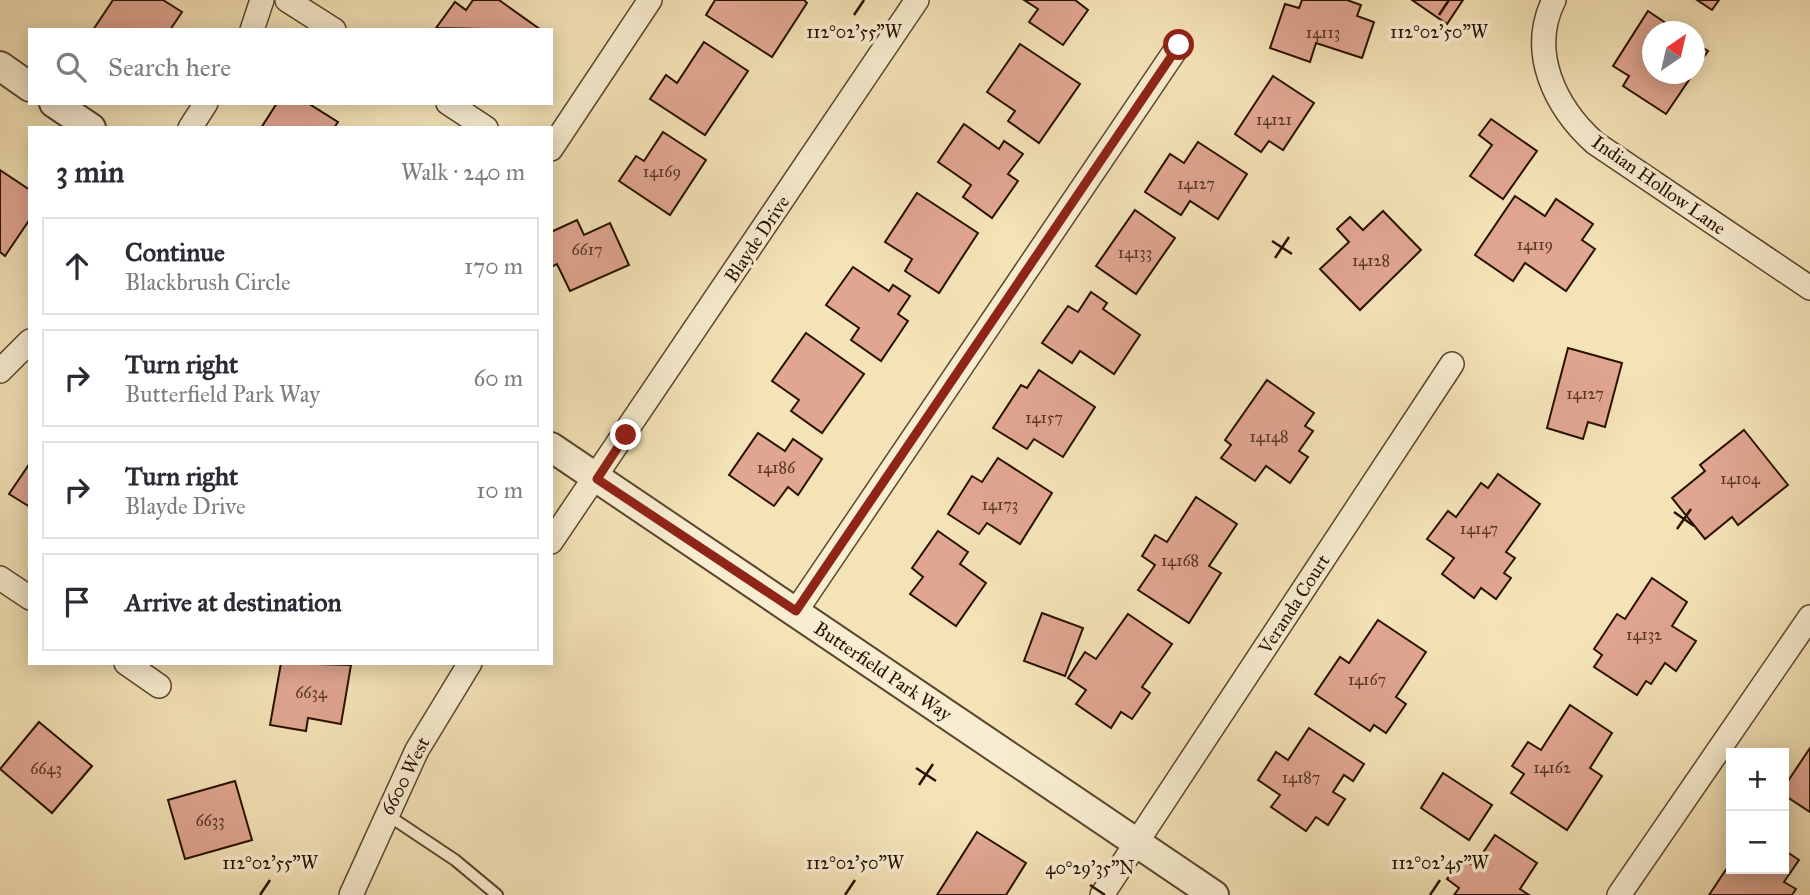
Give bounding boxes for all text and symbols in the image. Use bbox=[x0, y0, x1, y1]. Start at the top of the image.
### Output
text: 112°02'55"W bbox=[806, 21, 903, 43]
text: 112°02'50"W bbox=[1390, 21, 1489, 43]
north arrow bbox=[1642, 21, 1705, 84]
house number: 14113 bbox=[1306, 23, 1340, 42]
search box bbox=[28, 28, 553, 105]
route start bbox=[1163, 29, 1194, 60]
icon: search bbox=[52, 48, 90, 86]
text: Search here bbox=[108, 51, 231, 83]
house number: 14121 bbox=[1256, 110, 1292, 129]
street label: Indian Hollow Lane bbox=[1588, 130, 1730, 240]
text: 3 min bbox=[56, 154, 124, 190]
text: Walk · 240 m bbox=[401, 158, 525, 186]
house number: 14169 bbox=[643, 162, 681, 181]
house number: 14127 bbox=[1177, 174, 1215, 193]
street label: Blayde Drive bbox=[720, 191, 794, 287]
house number: 14119 bbox=[1517, 235, 1553, 254]
text: Continue bbox=[125, 236, 225, 268]
house number: 6617 bbox=[571, 240, 603, 259]
house number: 14133 bbox=[1118, 243, 1152, 262]
icon: ahead bbox=[58, 247, 96, 285]
house number: 14128 bbox=[1352, 251, 1390, 270]
text: 170 m bbox=[464, 252, 523, 280]
text: Blackbrush Circle bbox=[125, 268, 291, 296]
text: Turn right bbox=[125, 348, 238, 380]
icon: right bbox=[58, 359, 96, 397]
text: 60 m bbox=[474, 364, 523, 392]
text: Butterfield Park Way bbox=[125, 380, 320, 408]
house number: 14127 bbox=[1566, 384, 1604, 403]
house number: 14157 bbox=[1025, 408, 1063, 427]
route end bbox=[610, 419, 641, 450]
house number: 14148 bbox=[1250, 427, 1288, 446]
house number: 14186 bbox=[757, 458, 796, 477]
text: Turn right bbox=[125, 460, 238, 492]
house number: 14104 bbox=[1720, 469, 1761, 488]
icon: right bbox=[58, 471, 96, 509]
text: 10 m bbox=[476, 476, 523, 504]
text: Blayde Drive bbox=[125, 492, 246, 520]
house number: 14173 bbox=[982, 495, 1018, 514]
house number: 14147 bbox=[1460, 519, 1498, 538]
street label: Veranda Court bbox=[1253, 550, 1335, 659]
house number: 14168 bbox=[1161, 551, 1199, 570]
icon: arrive bbox=[58, 583, 96, 621]
text: Arrive at destination bbox=[125, 586, 342, 618]
street label: Butterfield Park Way bbox=[810, 616, 957, 726]
house number: 14132 bbox=[1626, 625, 1662, 644]
house number: 14167 bbox=[1348, 670, 1386, 689]
house number: 6634 bbox=[295, 683, 328, 702]
street label: 6600 West bbox=[376, 733, 435, 819]
map controls bbox=[1726, 748, 1789, 874]
button: + bbox=[1726, 748, 1789, 811]
house number: 14162 bbox=[1533, 758, 1571, 777]
house number: 6643 bbox=[30, 759, 62, 778]
house number: 14187 bbox=[1282, 768, 1320, 787]
house number: 6633 bbox=[195, 811, 225, 830]
button: − bbox=[1726, 811, 1789, 874]
text: 112°02'55"W bbox=[222, 852, 319, 874]
text: 112°02'50"W bbox=[806, 852, 905, 874]
text: 112°02'45"W bbox=[1391, 852, 1490, 874]
text: 40°29'35"N bbox=[1045, 857, 1135, 879]

